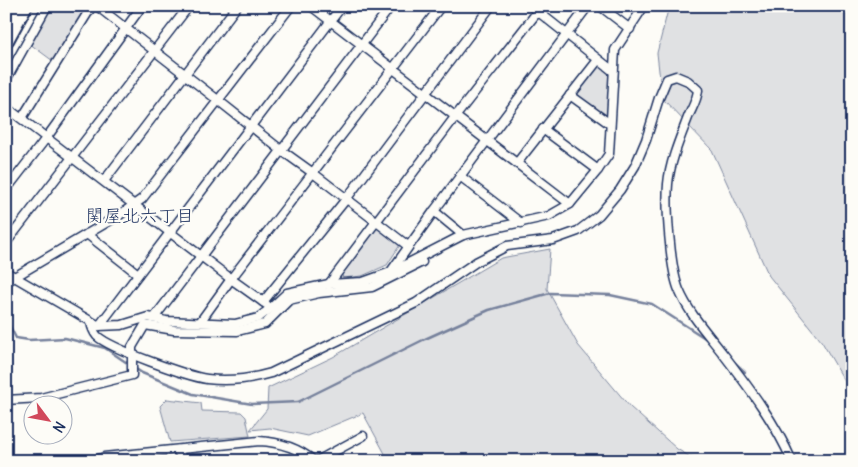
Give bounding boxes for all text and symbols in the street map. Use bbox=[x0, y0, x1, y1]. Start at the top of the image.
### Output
district label: 関屋北六丁目 bbox=[86, 204, 194, 227]
north arrow bbox=[22, 394, 72, 444]
text: N bbox=[49, 418, 69, 436]

